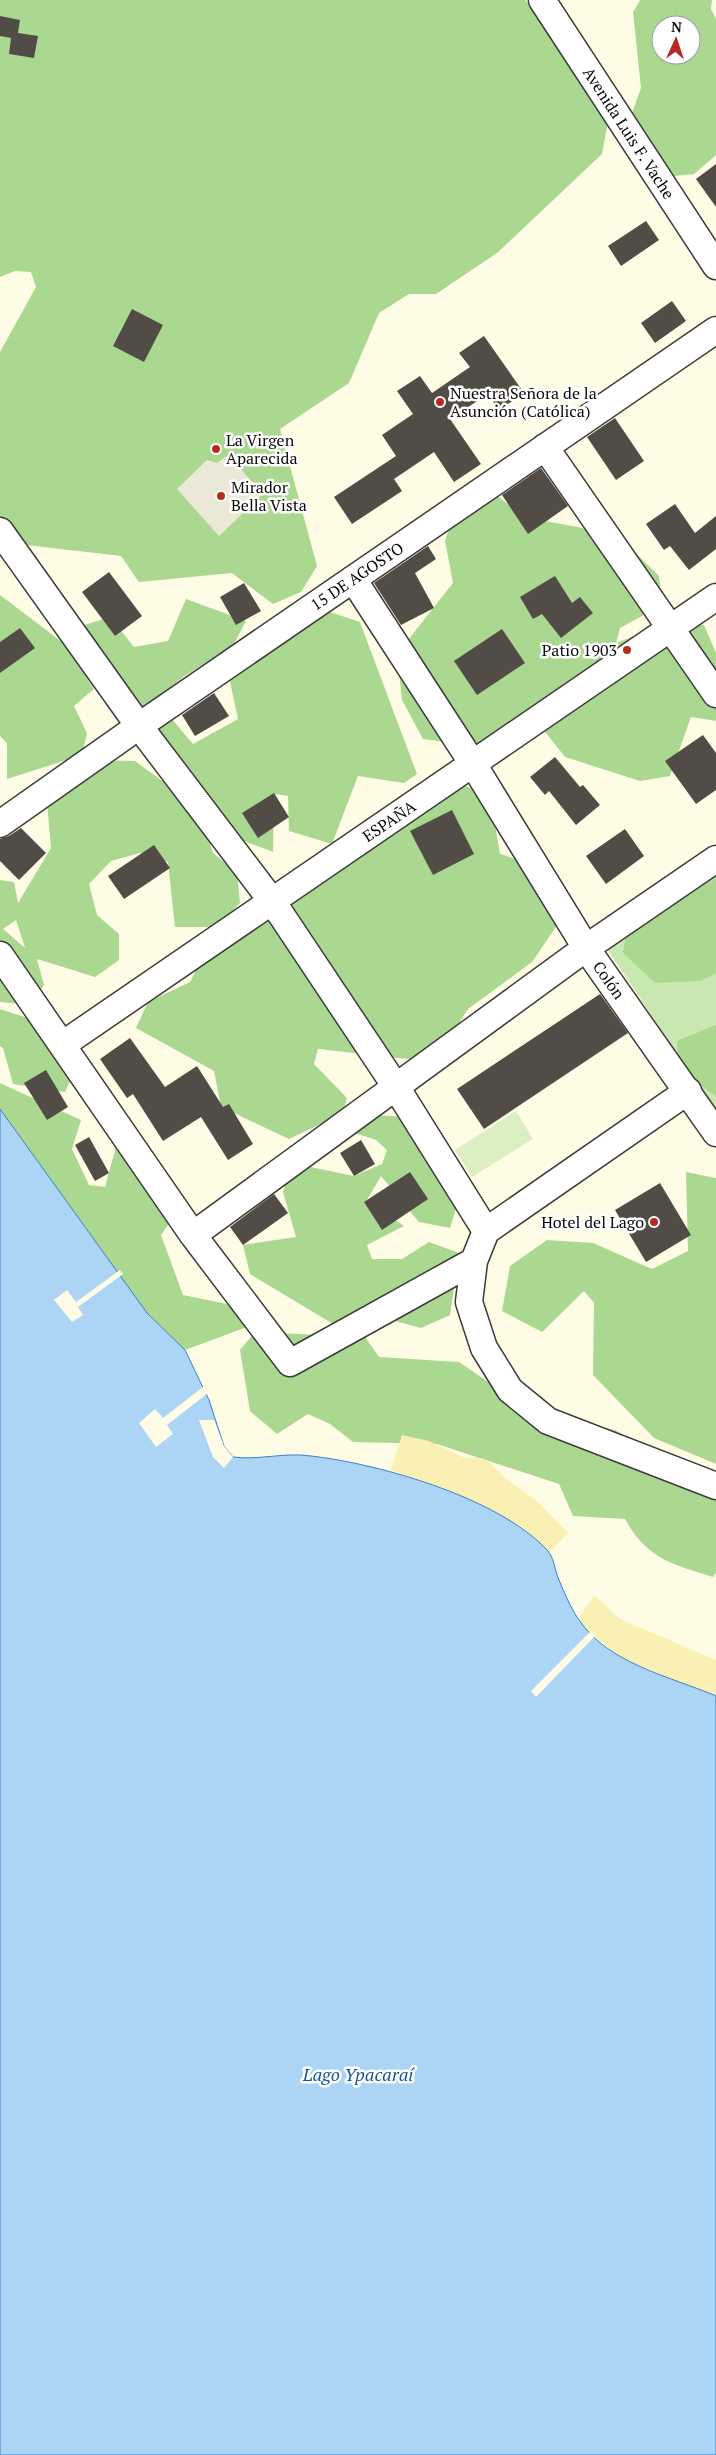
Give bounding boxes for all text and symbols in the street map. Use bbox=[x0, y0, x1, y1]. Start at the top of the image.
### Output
north arrow bbox=[651, 15, 701, 65]
text: N bbox=[671, 17, 683, 36]
street label: Avenida Luis F. Vache bbox=[578, 63, 680, 203]
place label: Nuestra Señora de la Asunción (Católica) bbox=[450, 382, 597, 422]
marker: Nuestra Señora de la Asunción (Católica) bbox=[434, 396, 446, 408]
place label: La Virgen Aparecida bbox=[226, 429, 298, 469]
marker: La Virgen Aparecida bbox=[210, 443, 222, 455]
place label: Mirador Bella Vista bbox=[231, 476, 307, 516]
marker: Mirador Bella Vista bbox=[215, 490, 227, 502]
street label: 15 DE AGOSTO bbox=[306, 537, 408, 615]
place label: Patio 1903 bbox=[542, 639, 617, 661]
marker: Patio 1903 bbox=[621, 644, 633, 656]
street label: ESPAÑA bbox=[358, 795, 420, 847]
street label: Colón bbox=[588, 957, 630, 1004]
place label: Hotel del Lago bbox=[541, 1211, 644, 1233]
marker: Hotel del Lago bbox=[648, 1216, 660, 1228]
water label: Lago Ypacaraí bbox=[302, 2062, 415, 2086]

